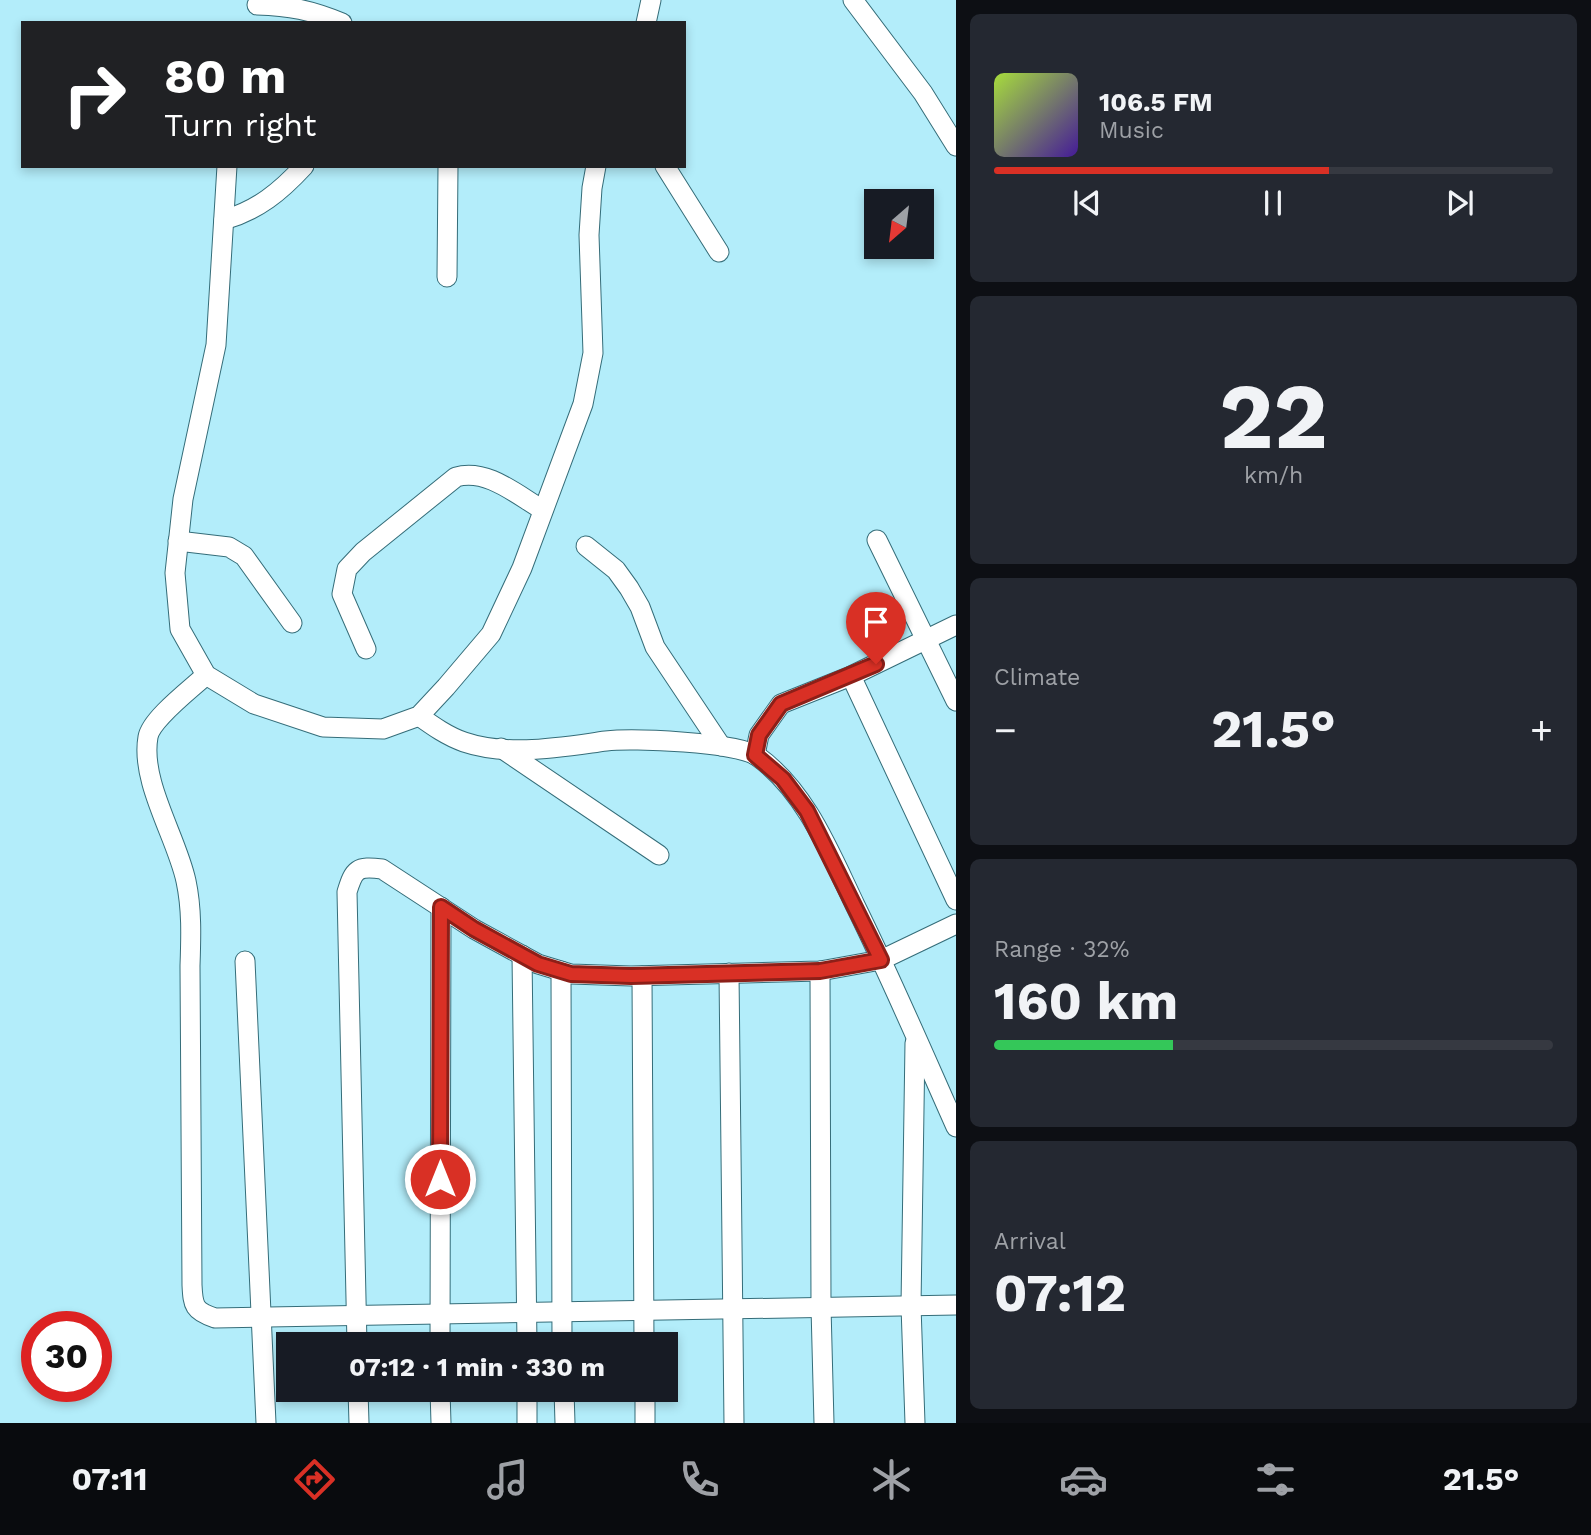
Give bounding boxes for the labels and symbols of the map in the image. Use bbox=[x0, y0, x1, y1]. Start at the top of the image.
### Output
north arrow bbox=[864, 189, 934, 259]
pin bbox=[846, 592, 906, 664]
position arrow bbox=[403, 1142, 477, 1216]
speed limit sign: 30 bbox=[21, 1311, 112, 1402]

